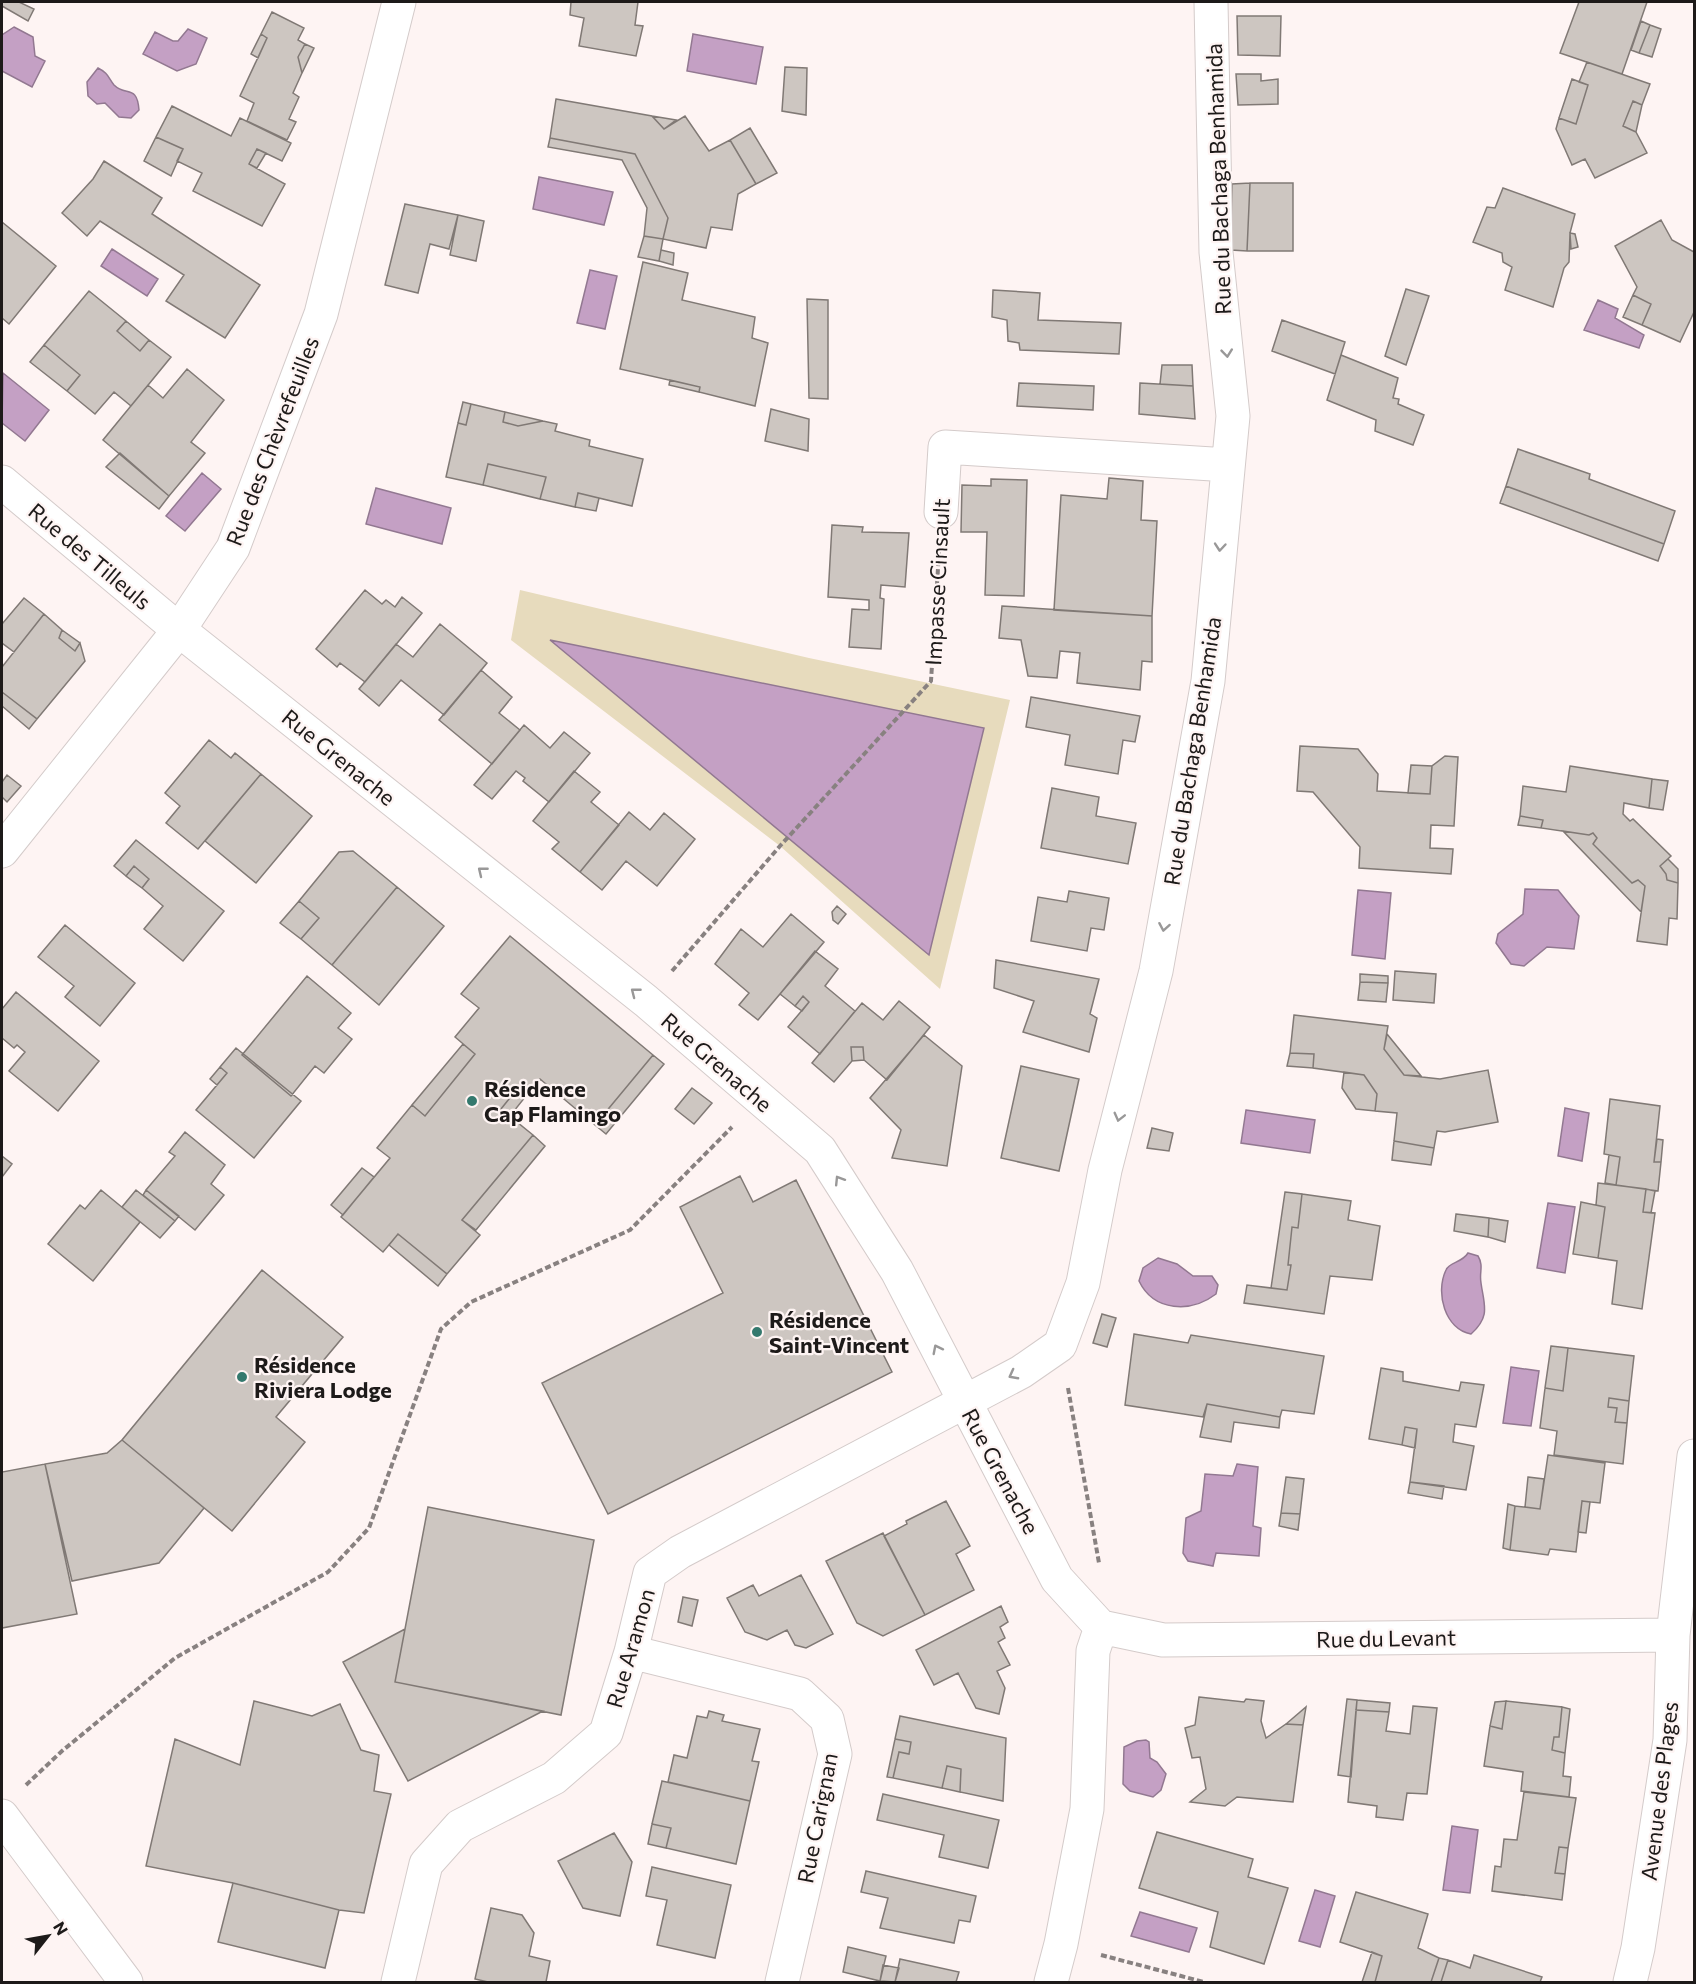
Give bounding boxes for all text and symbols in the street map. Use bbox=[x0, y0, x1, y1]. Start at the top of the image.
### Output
street label: Rue du Bachaga Benhamida bbox=[1200, 43, 1236, 315]
street label: Rue des Chèvrefeuilles bbox=[220, 333, 324, 549]
one-way arrow bbox=[1220, 349, 1233, 358]
street label: Rue des Tilleuls bbox=[23, 497, 157, 615]
street label: Impasse Cinsault bbox=[919, 498, 955, 666]
one-way arrow bbox=[1214, 543, 1227, 552]
street label: Rue du Bachaga Benhamida bbox=[1157, 615, 1227, 887]
street label: Rue Grenache bbox=[277, 703, 401, 811]
one-way arrow bbox=[478, 868, 489, 879]
one-way arrow bbox=[1158, 922, 1171, 932]
one-way arrow bbox=[631, 988, 642, 999]
street label: Rue Grenache bbox=[656, 1007, 778, 1117]
place label: Résidence Cap Flamingo bbox=[484, 1075, 621, 1127]
marker: Résidence Cap Flamingo bbox=[465, 1094, 479, 1108]
one-way arrow bbox=[1113, 1111, 1126, 1121]
one-way arrow bbox=[835, 1176, 847, 1186]
place label: Résidence Saint-Vincent bbox=[769, 1306, 909, 1358]
marker: Résidence Saint-Vincent bbox=[750, 1325, 764, 1339]
one-way arrow bbox=[933, 1344, 944, 1355]
place label: Résidence Riviera Lodge bbox=[254, 1351, 392, 1403]
one-way arrow bbox=[1009, 1368, 1020, 1379]
marker: Résidence Riviera Lodge bbox=[235, 1370, 249, 1384]
street label: Rue Grenache bbox=[957, 1404, 1045, 1538]
street label: Rue Aramon bbox=[600, 1585, 660, 1711]
street label: Rue du Levant bbox=[1316, 1623, 1456, 1653]
street label: Avenue des Plages bbox=[1635, 1700, 1683, 1882]
street label: Rue Carignan bbox=[791, 1750, 843, 1886]
north arrow bbox=[18, 1906, 78, 1966]
text: N bbox=[50, 1918, 73, 1938]

